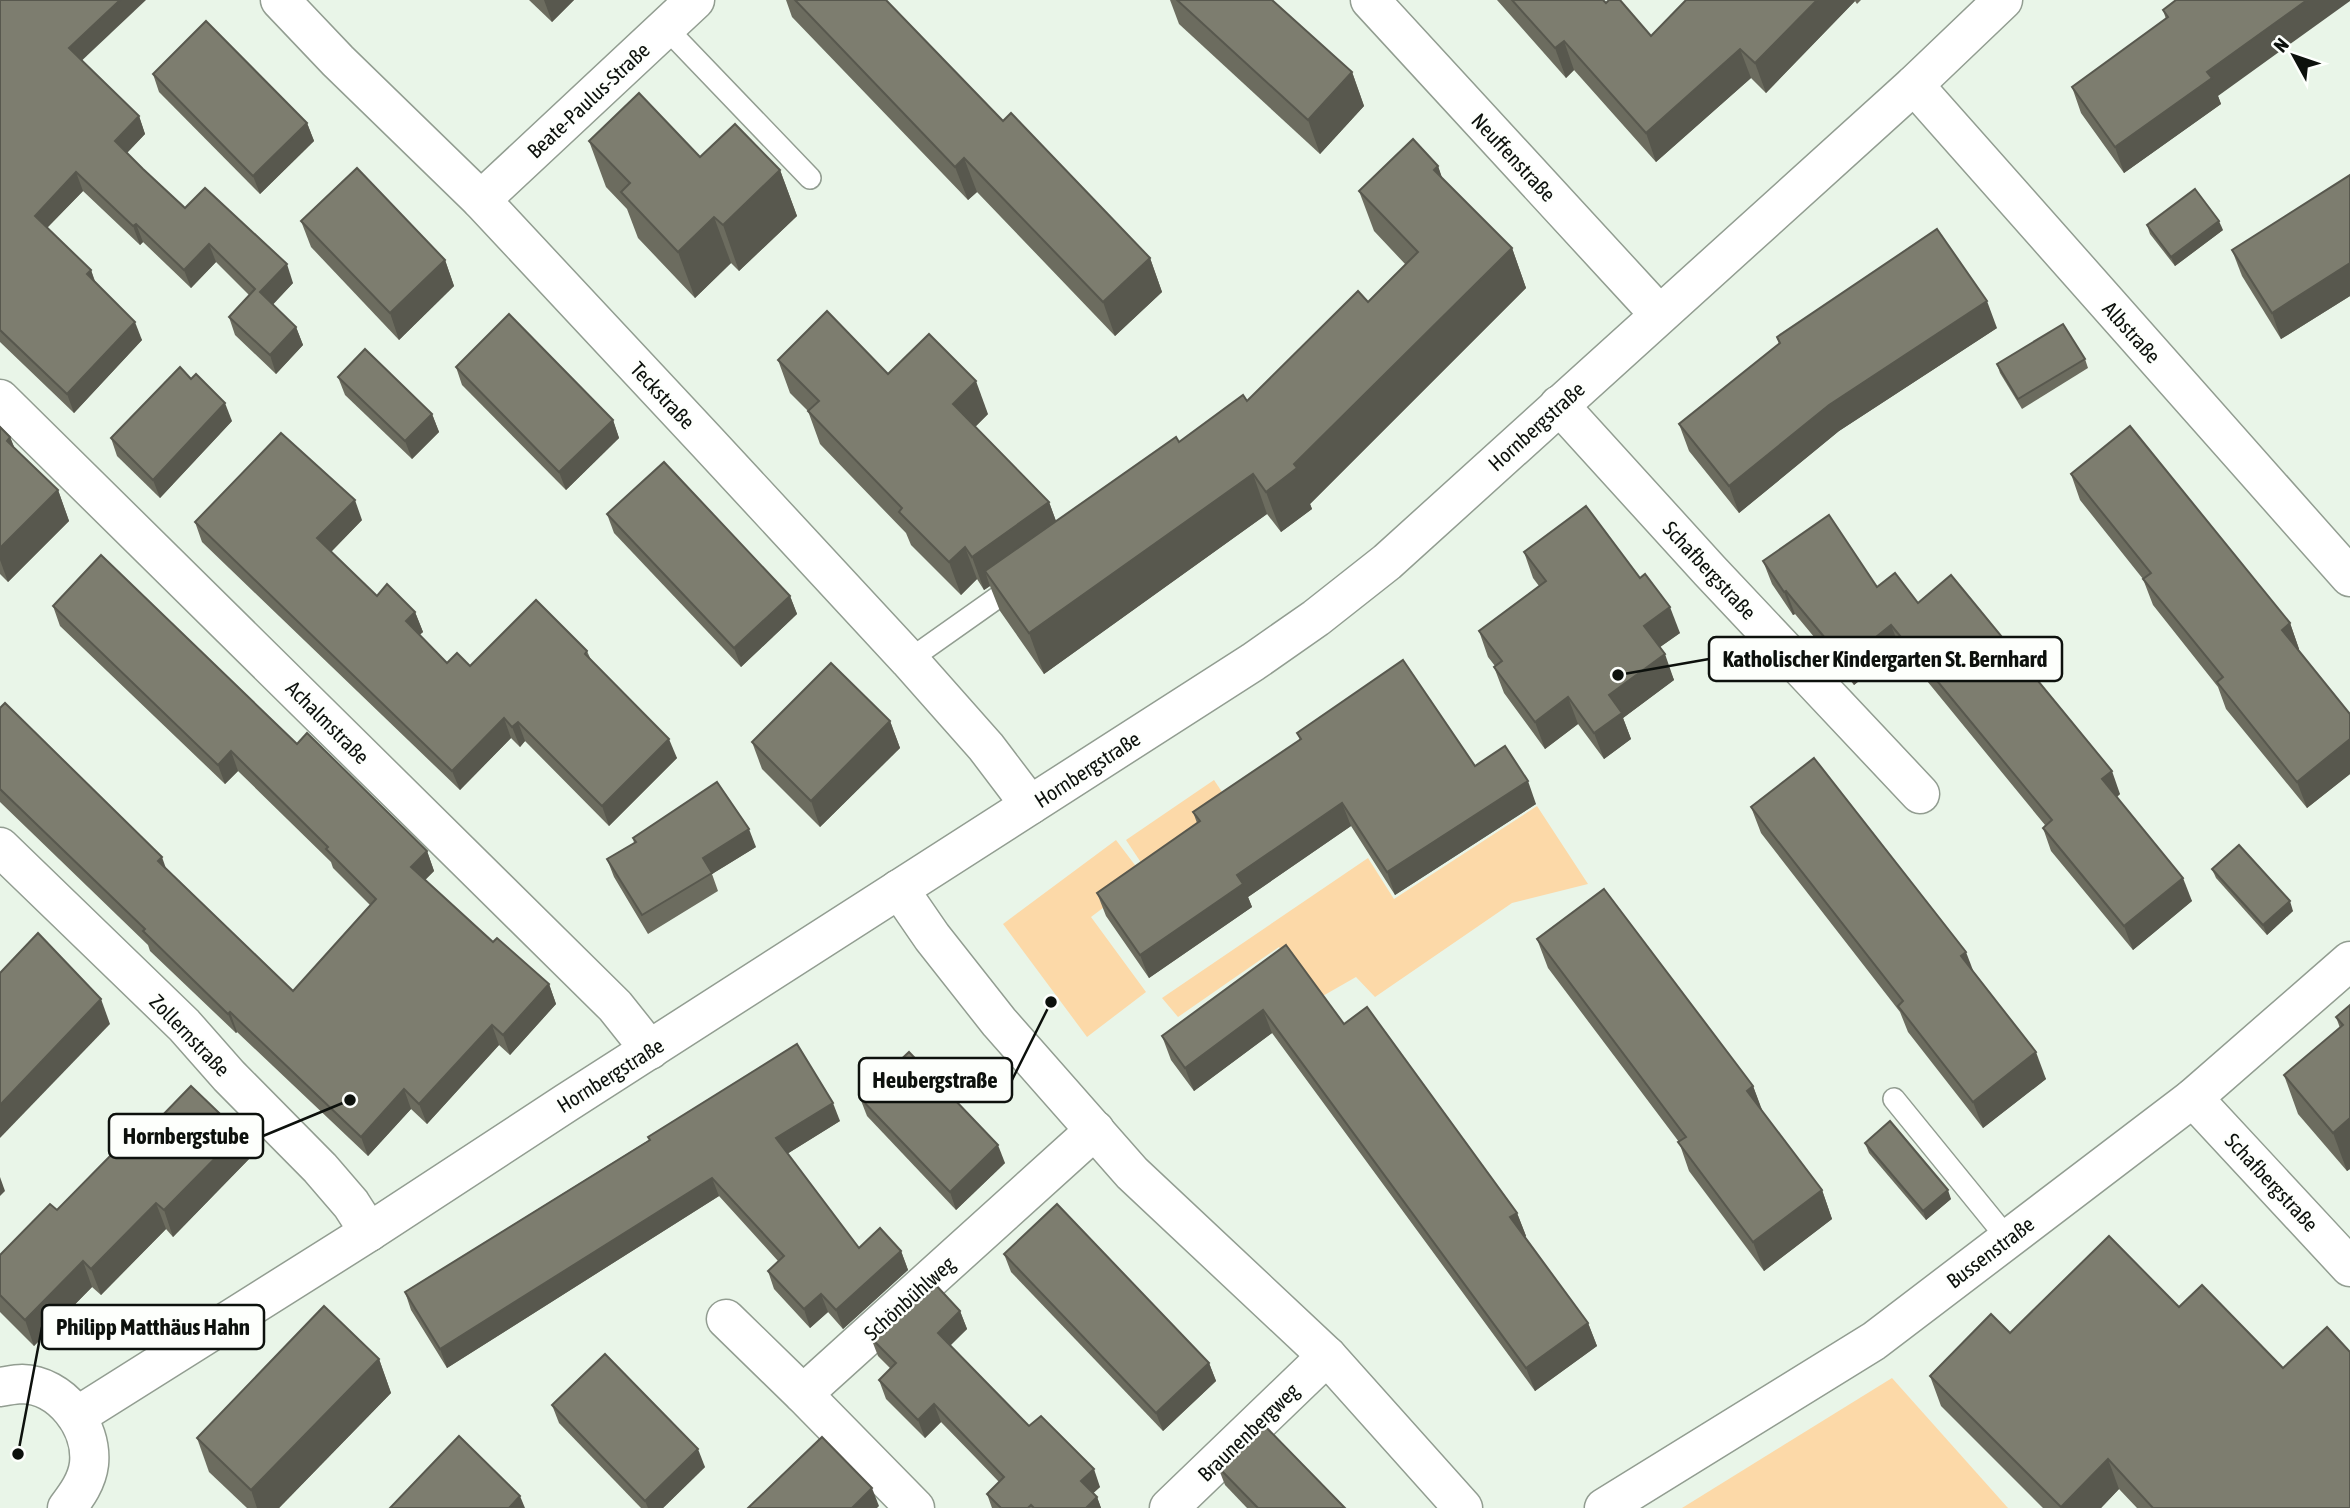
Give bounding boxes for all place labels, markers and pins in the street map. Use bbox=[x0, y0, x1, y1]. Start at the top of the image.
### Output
callout: Katholischer Kindergarten St. Bernhard bbox=[1709, 637, 2062, 681]
callout: Heubergstraße bbox=[859, 1058, 1012, 1102]
callout: Hornbergstube bbox=[109, 1114, 263, 1158]
callout: Philipp Matthäus Hahn bbox=[42, 1305, 264, 1349]

